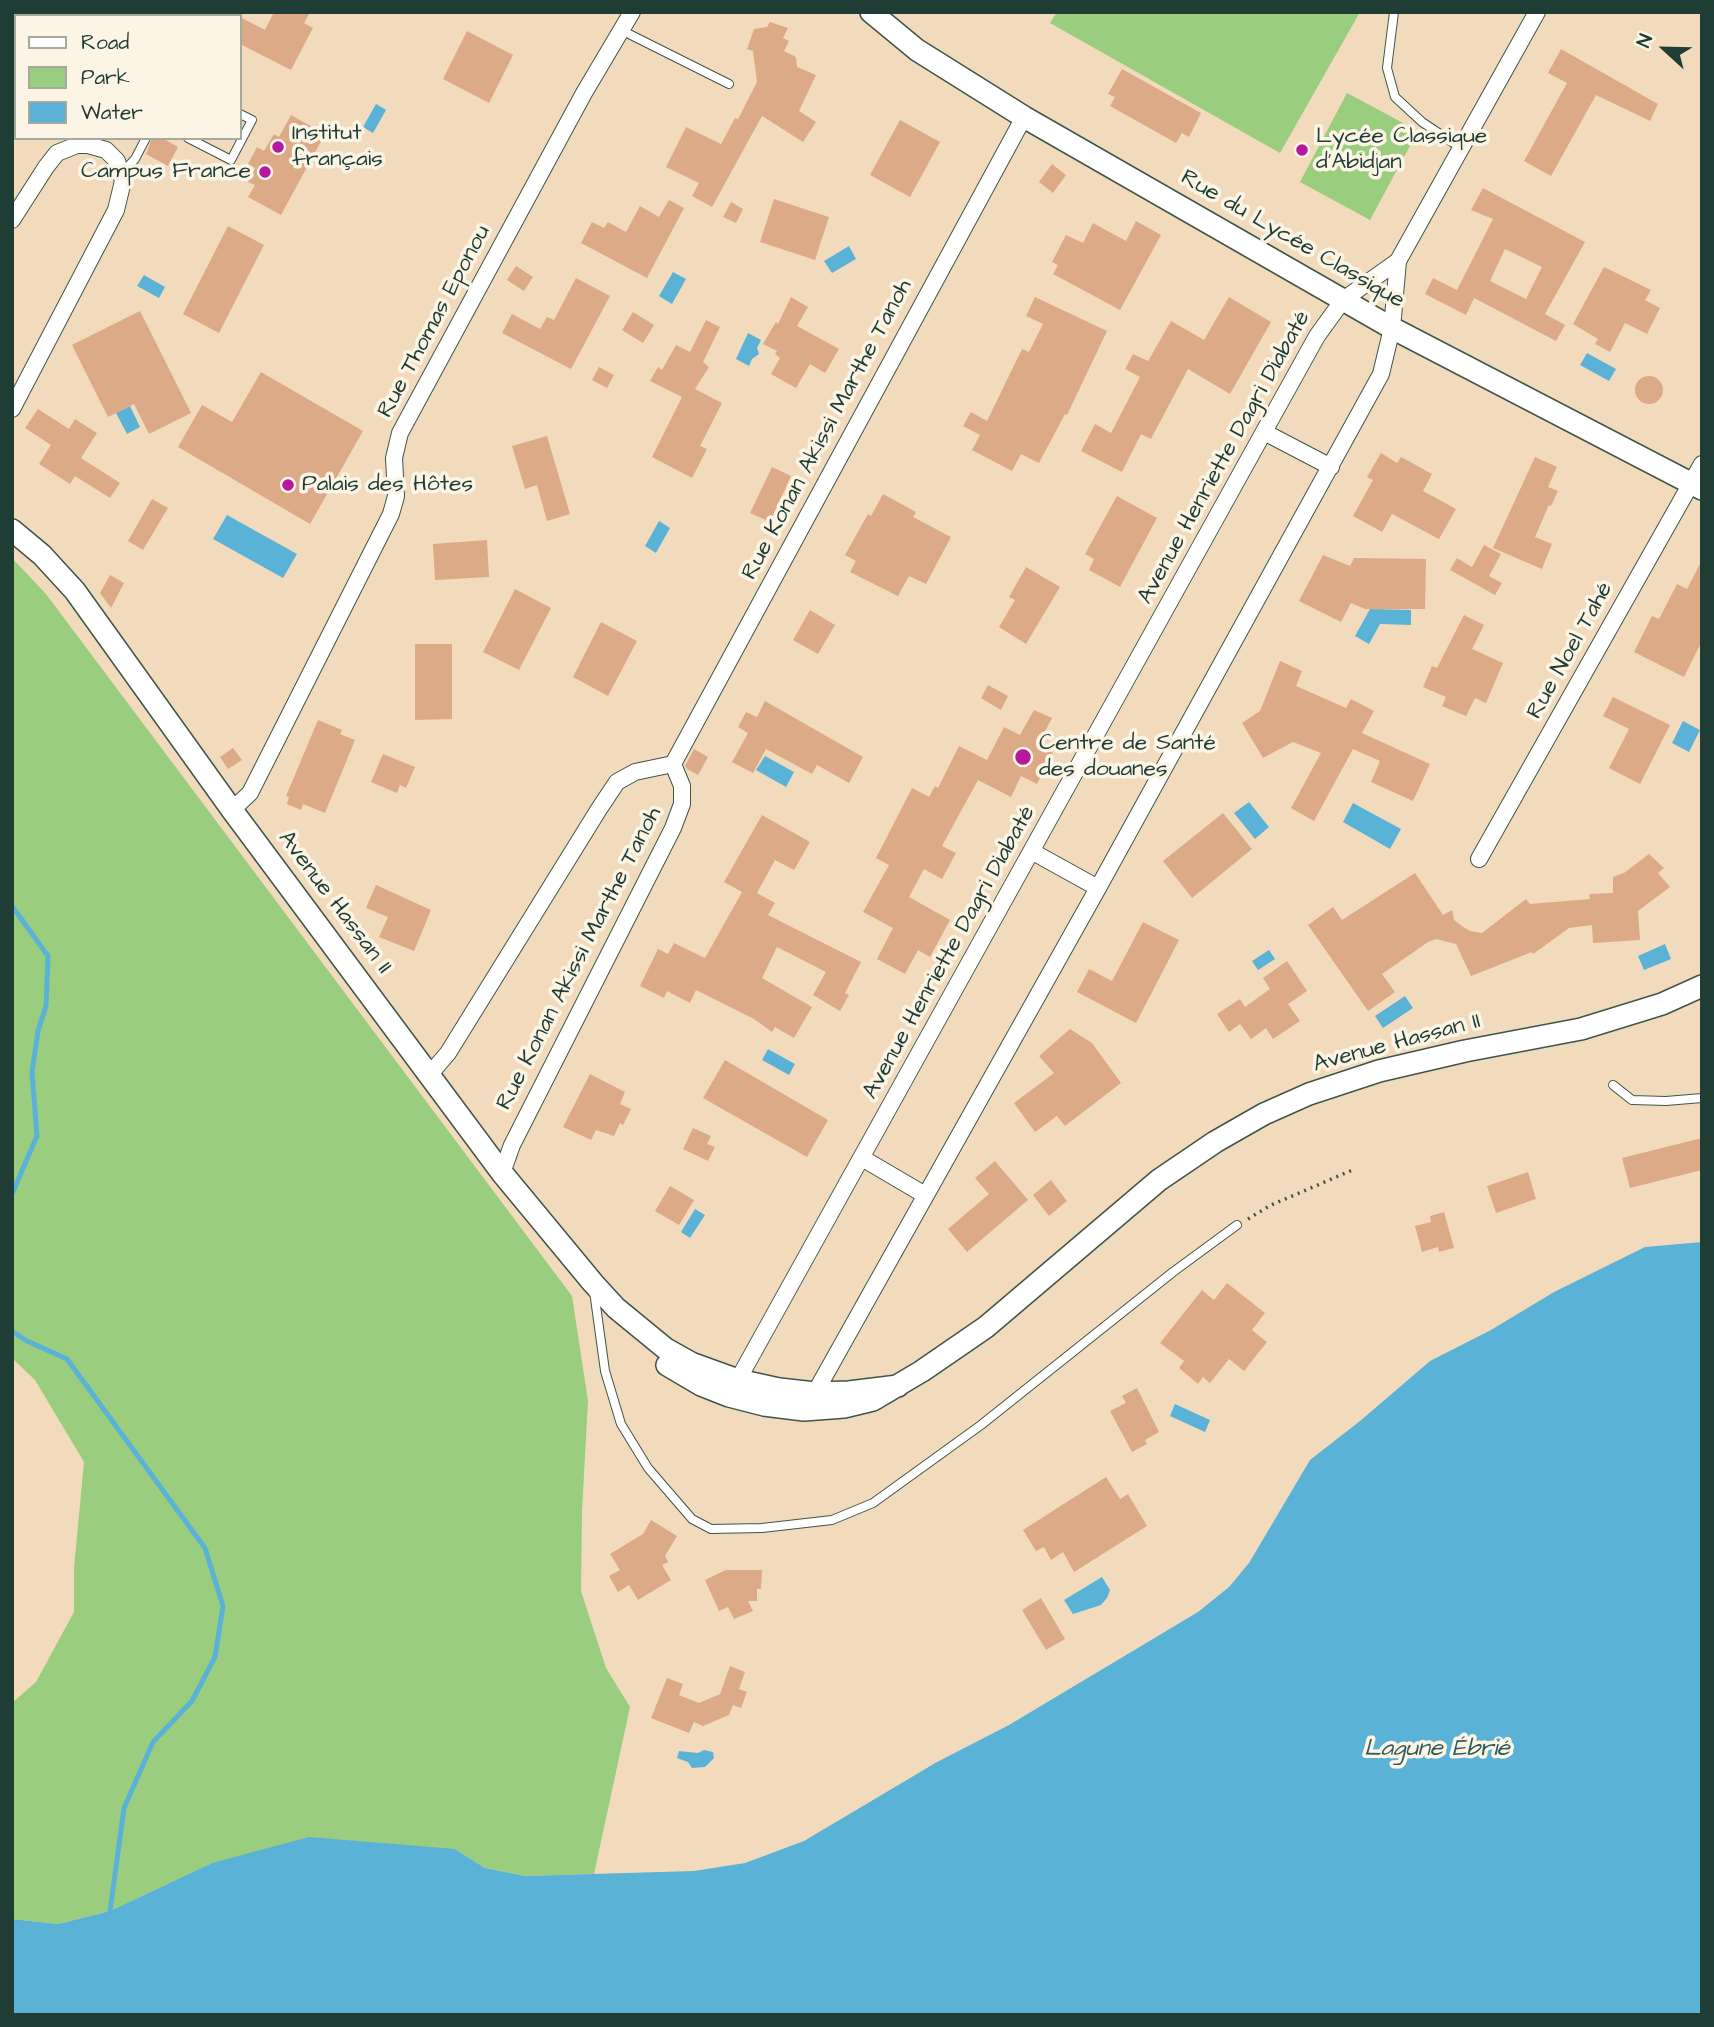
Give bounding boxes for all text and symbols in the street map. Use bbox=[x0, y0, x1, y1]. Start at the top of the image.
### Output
legend bbox=[14, 14, 242, 140]
north arrow bbox=[1630, 14, 1700, 84]
text: Road bbox=[81, 28, 129, 57]
text: N bbox=[1630, 30, 1660, 52]
text: Park bbox=[81, 63, 130, 92]
text: Water bbox=[81, 98, 143, 127]
place label: Institut français bbox=[292, 120, 383, 174]
place label: Lycée Classique d'Abidjan bbox=[1316, 123, 1487, 177]
marker: Institut français bbox=[270, 139, 286, 155]
marker: Lycée Classique d'Abidjan bbox=[1294, 142, 1310, 158]
place label: Campus France bbox=[81, 158, 251, 186]
marker: Campus France bbox=[257, 164, 273, 180]
street label: Rue du Lycée Classique bbox=[1175, 165, 1409, 315]
street label: Rue Thomas Eponou bbox=[373, 221, 497, 423]
street label: Rue Konan Akissi Marthe Tanoh bbox=[737, 275, 919, 585]
street label: Avenue Henriette Dagri Diabaté bbox=[1133, 307, 1317, 609]
place label: Palais des Hôtes bbox=[302, 471, 473, 499]
marker: Palais des Hôtes bbox=[280, 477, 296, 493]
street label: Rue Noel Tahé bbox=[1522, 578, 1620, 724]
place label: Centre de Santé des douanes bbox=[1039, 730, 1216, 784]
marker: Centre de Santé des douanes bbox=[1013, 747, 1033, 767]
street label: Avenue Henriette Dagri Diabaté bbox=[858, 802, 1042, 1104]
street label: Rue Konan Akissi Marthe Tanoh bbox=[491, 803, 669, 1115]
street label: Avenue Hassan II bbox=[271, 826, 397, 980]
street label: Avenue Hassan II bbox=[1310, 1008, 1484, 1080]
water label: Lagune Ébrié bbox=[1364, 1736, 1510, 1764]

